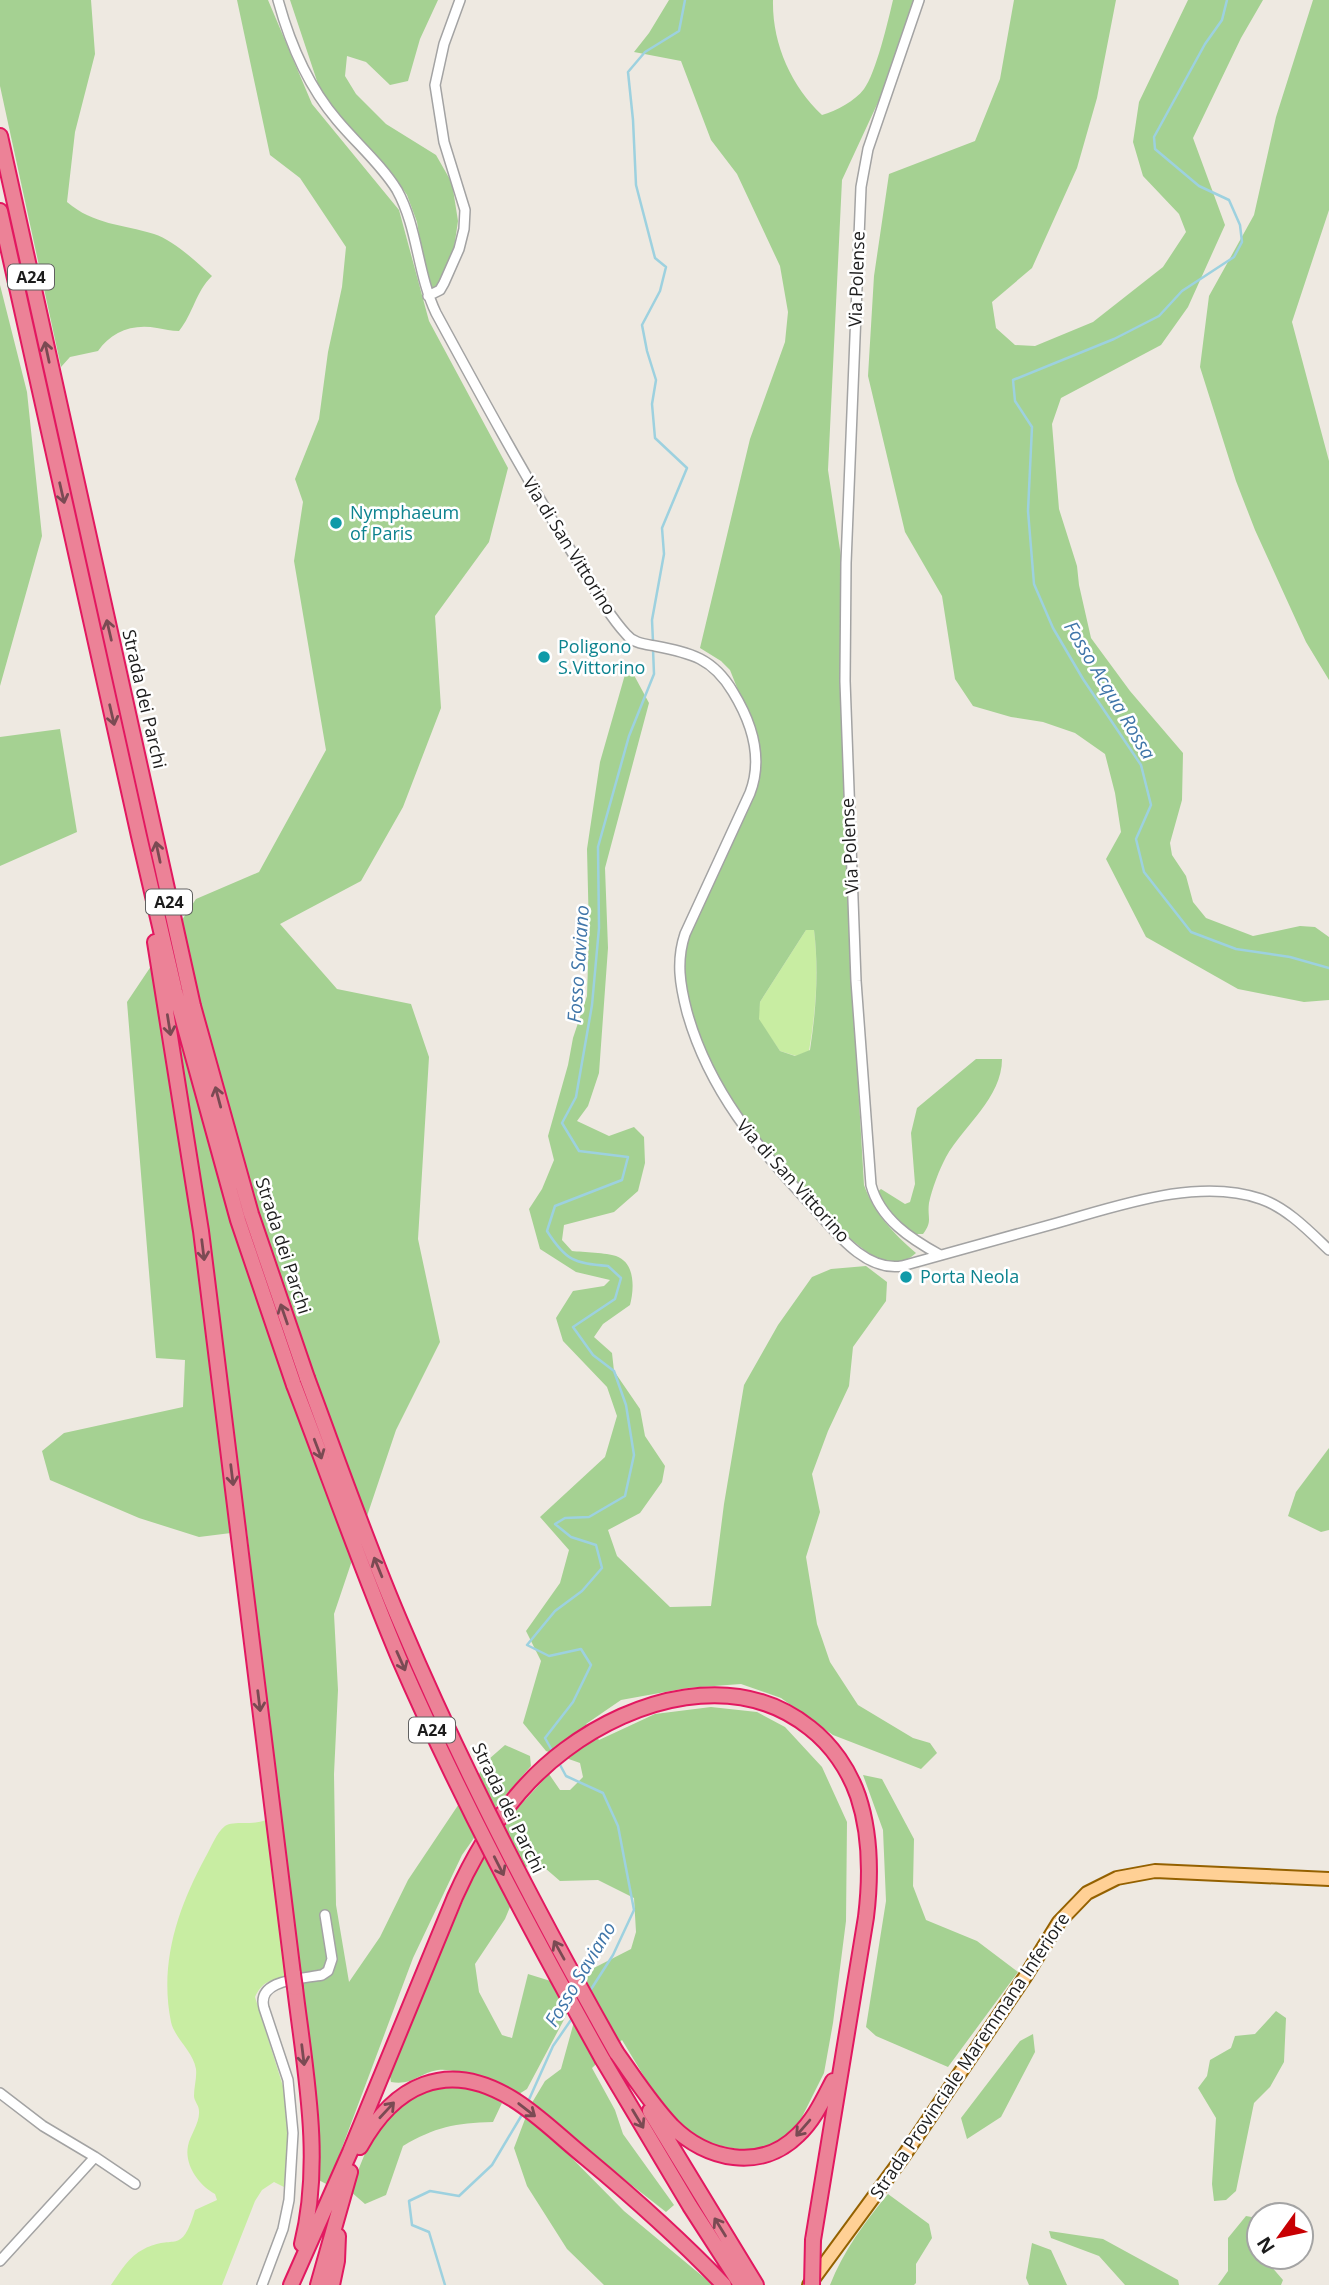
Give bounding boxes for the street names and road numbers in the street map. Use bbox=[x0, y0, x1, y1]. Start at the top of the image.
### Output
street label: Via Polense bbox=[842, 231, 870, 327]
road number: A24 bbox=[8, 264, 54, 290]
street label: Via di San Vittorino bbox=[518, 472, 622, 619]
street label: Strada dei Parchi bbox=[117, 627, 173, 771]
street label: Via Polense bbox=[835, 797, 863, 895]
road number: A24 bbox=[146, 890, 192, 914]
street label: Via di San Vittorino bbox=[732, 1113, 856, 1247]
street label: Strada dei Parchi bbox=[251, 1174, 317, 1317]
road number: A24 bbox=[409, 1718, 455, 1742]
street label: Strada dei Parchi bbox=[467, 1738, 551, 1877]
street label: Strada Provinciale Maremmana Inferiore bbox=[864, 1908, 1074, 2203]

